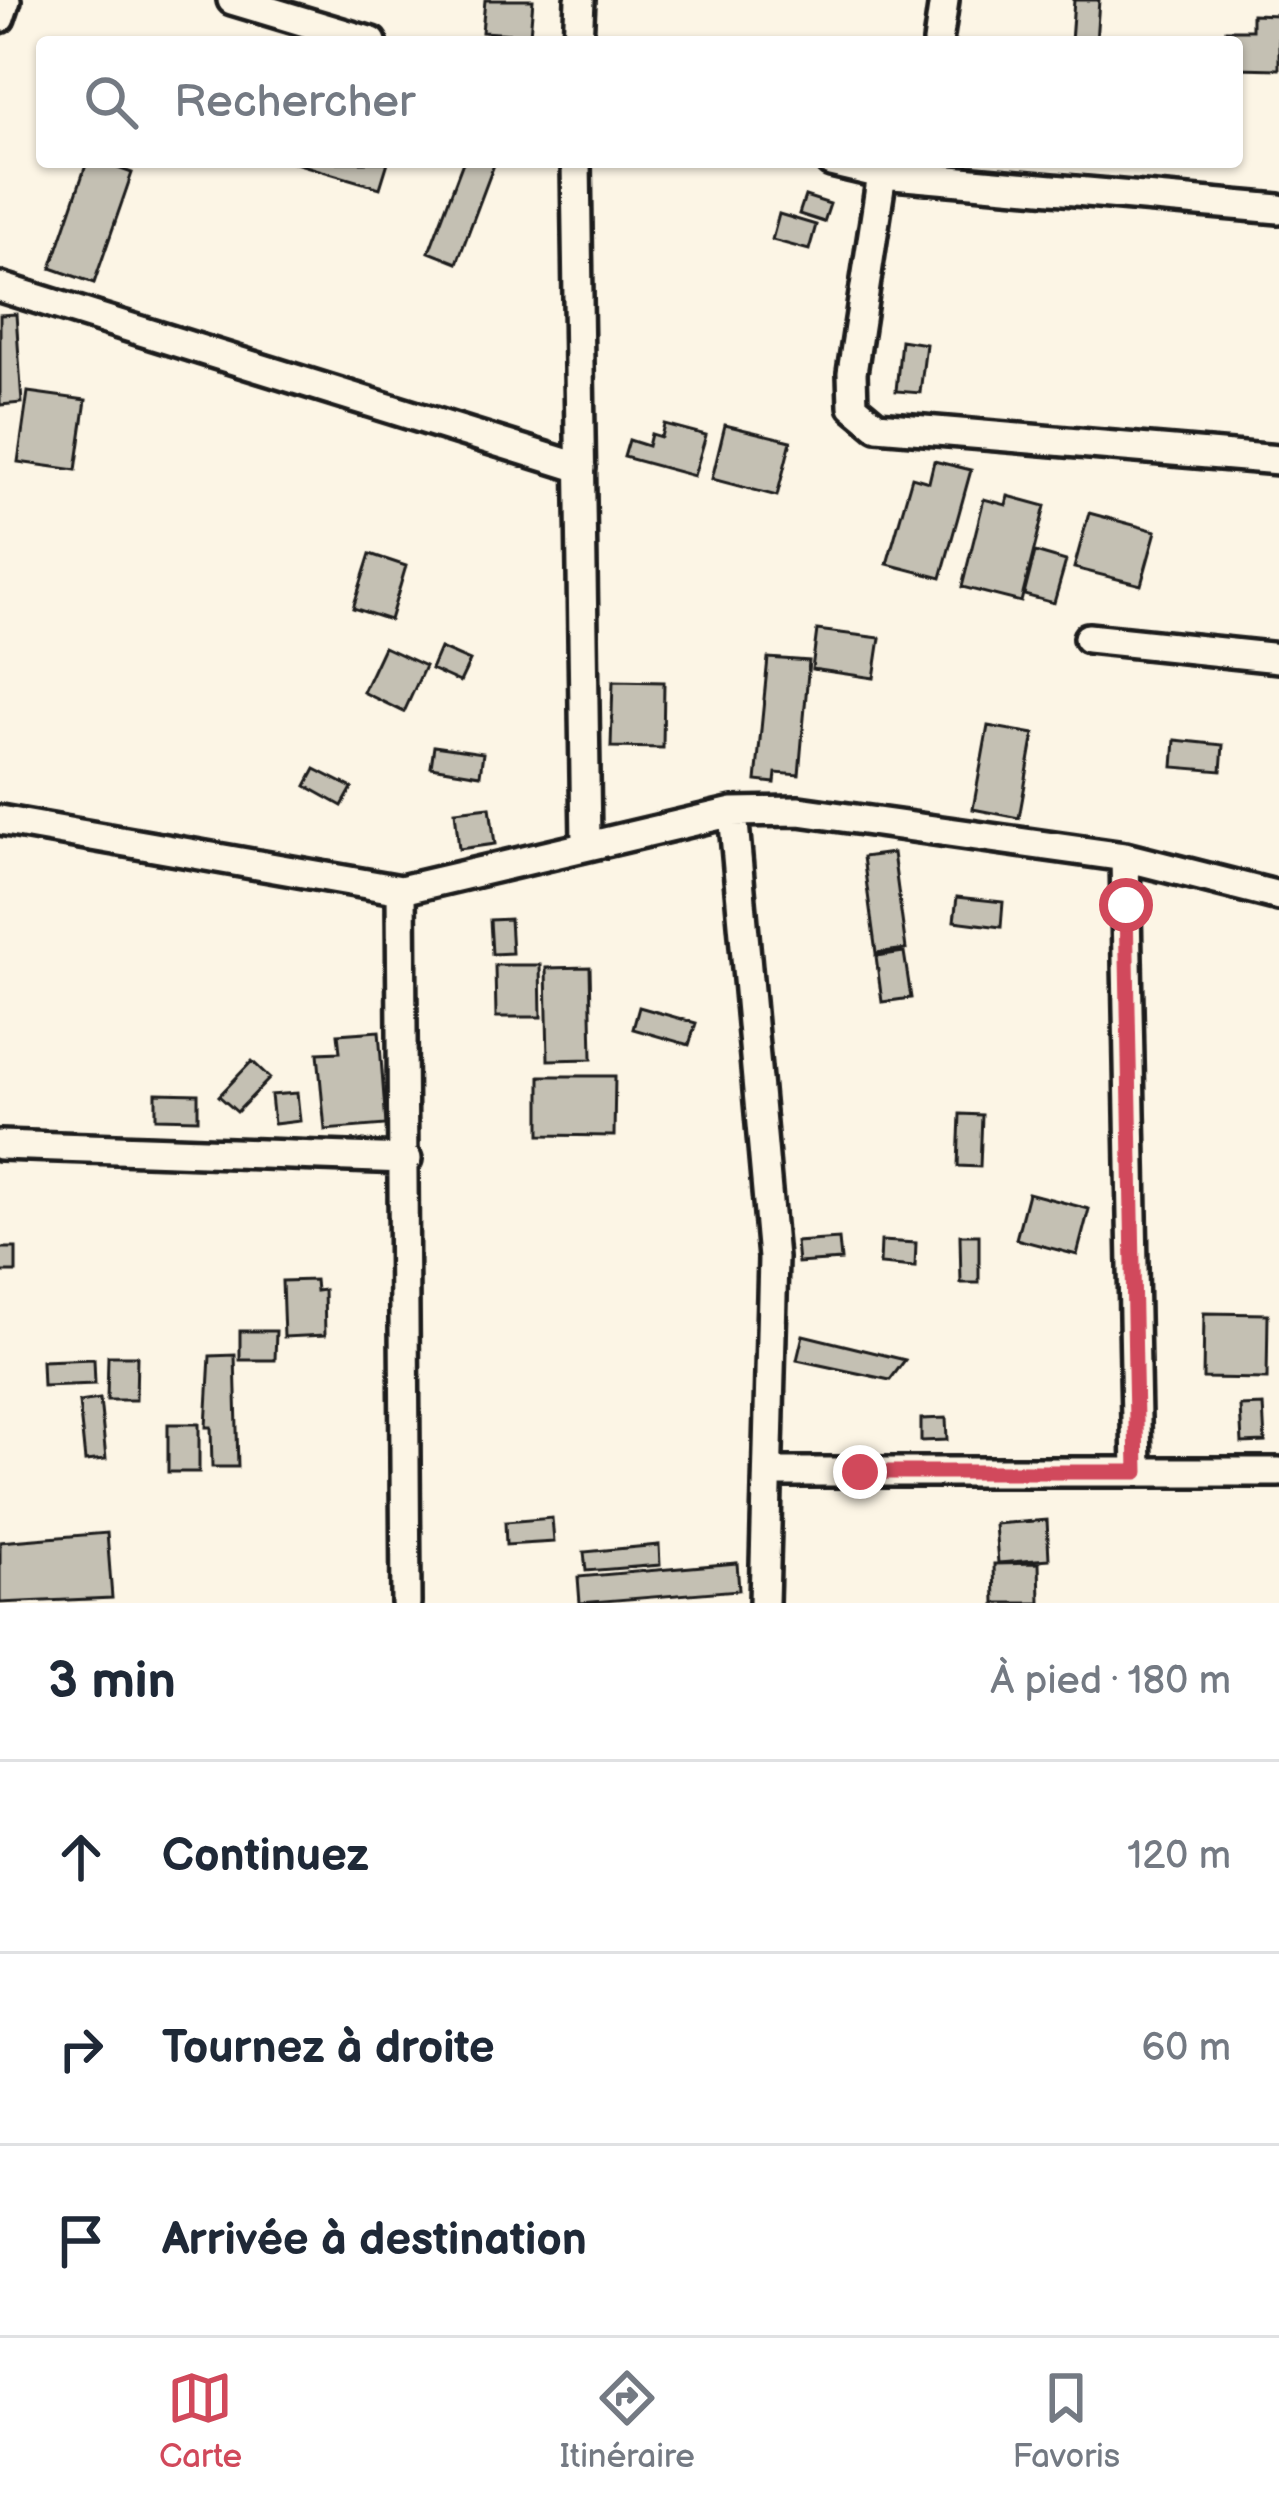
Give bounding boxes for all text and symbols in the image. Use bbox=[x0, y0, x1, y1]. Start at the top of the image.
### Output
search box bbox=[36, 36, 1243, 168]
icon: search bbox=[78, 69, 144, 135]
text: Rechercher bbox=[174, 75, 415, 130]
route start bbox=[1099, 878, 1153, 932]
route end bbox=[833, 1445, 887, 1499]
text: 3 min bbox=[48, 1651, 176, 1712]
text: À pied · 180 m bbox=[990, 1658, 1231, 1705]
icon: ahead bbox=[48, 1824, 114, 1890]
text: Continuez bbox=[162, 1829, 369, 1884]
text: 120 m bbox=[1127, 1833, 1231, 1880]
icon: right bbox=[48, 2016, 114, 2082]
text: Tournez à droite bbox=[162, 2021, 495, 2076]
text: 60 m bbox=[1141, 2025, 1231, 2072]
icon: arrive bbox=[48, 2208, 114, 2274]
text: Arrivée à destination bbox=[162, 2213, 587, 2268]
tab: Carte bbox=[159, 2365, 242, 2477]
tab: Itinéraire bbox=[560, 2365, 695, 2477]
tab: Favoris bbox=[1013, 2365, 1120, 2477]

